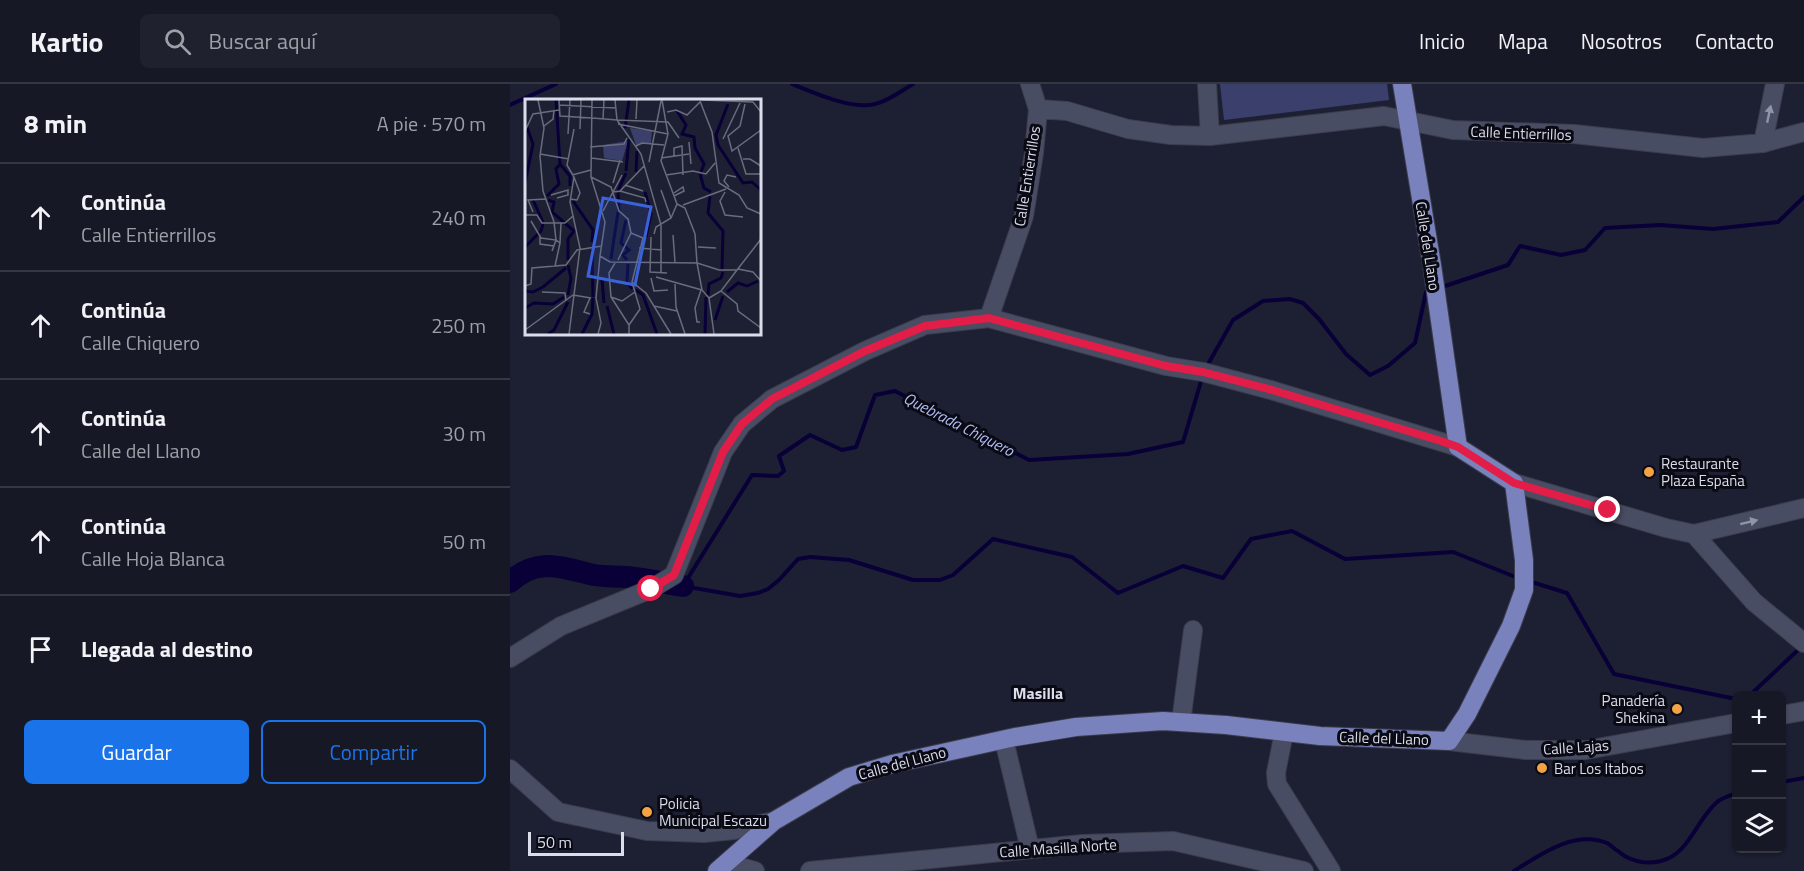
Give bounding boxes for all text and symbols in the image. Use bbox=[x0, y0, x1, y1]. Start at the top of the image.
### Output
search box bbox=[140, 14, 560, 68]
text: Kartio bbox=[30, 20, 104, 63]
text: Buscar aquí bbox=[209, 24, 316, 58]
icon: search bbox=[161, 25, 194, 58]
text: Inicio bbox=[1419, 25, 1465, 57]
text: Mapa bbox=[1498, 25, 1548, 57]
text: Nosotros bbox=[1581, 25, 1662, 57]
text: Contacto bbox=[1695, 25, 1774, 57]
inset map bbox=[525, 99, 760, 334]
text: 8 min bbox=[24, 104, 87, 143]
one-way arrow bbox=[1765, 104, 1774, 123]
text: A pie · 570 m bbox=[377, 108, 486, 139]
street label: Calle Entierrillos bbox=[1470, 120, 1572, 146]
street label: Calle Entierrillos bbox=[1008, 124, 1046, 228]
text: Continúa bbox=[81, 185, 166, 219]
street label: Calle del Llano bbox=[1410, 200, 1446, 292]
icon: ahead bbox=[24, 201, 57, 234]
text: 240 m bbox=[431, 202, 486, 233]
text: Calle Entierrillos bbox=[81, 219, 216, 250]
text: Continúa bbox=[81, 293, 166, 327]
icon: ahead bbox=[24, 309, 57, 342]
text: 250 m bbox=[431, 310, 486, 341]
text: Calle Chiquero bbox=[81, 327, 200, 358]
water label: Quebrada Chiquero bbox=[900, 386, 1019, 463]
text: Continúa bbox=[81, 401, 166, 435]
icon: ahead bbox=[24, 417, 57, 450]
text: 30 m bbox=[442, 418, 486, 449]
text: Calle del Llano bbox=[81, 435, 201, 466]
place label: Restaurante Plaza España bbox=[1661, 452, 1745, 492]
marker: Restaurante Plaza España bbox=[1642, 465, 1656, 479]
route end bbox=[1594, 496, 1620, 522]
text: Continúa bbox=[81, 509, 166, 543]
one-way arrow bbox=[1740, 517, 1759, 527]
icon: ahead bbox=[24, 525, 57, 558]
text: 50 m bbox=[442, 526, 486, 557]
text: Calle Hoja Blanca bbox=[81, 543, 225, 574]
route start bbox=[637, 575, 663, 601]
text: Llegada al destino bbox=[81, 632, 253, 666]
icon: arrive bbox=[24, 633, 57, 666]
district label: Masilla bbox=[1013, 681, 1063, 705]
place label: Panadería Shekina bbox=[1602, 689, 1665, 729]
map controls bbox=[1732, 691, 1786, 853]
button: + bbox=[1732, 691, 1786, 745]
marker: Panadería Shekina bbox=[1670, 702, 1684, 716]
button: Guardar bbox=[24, 720, 249, 784]
button: Compartir bbox=[261, 720, 486, 784]
street label: Calle del Llano bbox=[1339, 725, 1429, 751]
street label: Calle Lajas bbox=[1542, 733, 1610, 761]
street label: Calle del Llano bbox=[856, 740, 948, 786]
button: − bbox=[1732, 745, 1786, 799]
place label: Bar Los Itabos bbox=[1554, 757, 1644, 780]
marker: Bar Los Itabos bbox=[1535, 761, 1549, 775]
place label: Policia Municipal Escazu bbox=[659, 792, 767, 832]
button: layers bbox=[1732, 799, 1786, 853]
marker: Policia Municipal Escazu bbox=[640, 805, 654, 819]
scale bar bbox=[528, 829, 624, 856]
text: 50 m bbox=[537, 830, 572, 854]
street label: Calle Masilla Norte bbox=[999, 832, 1117, 864]

